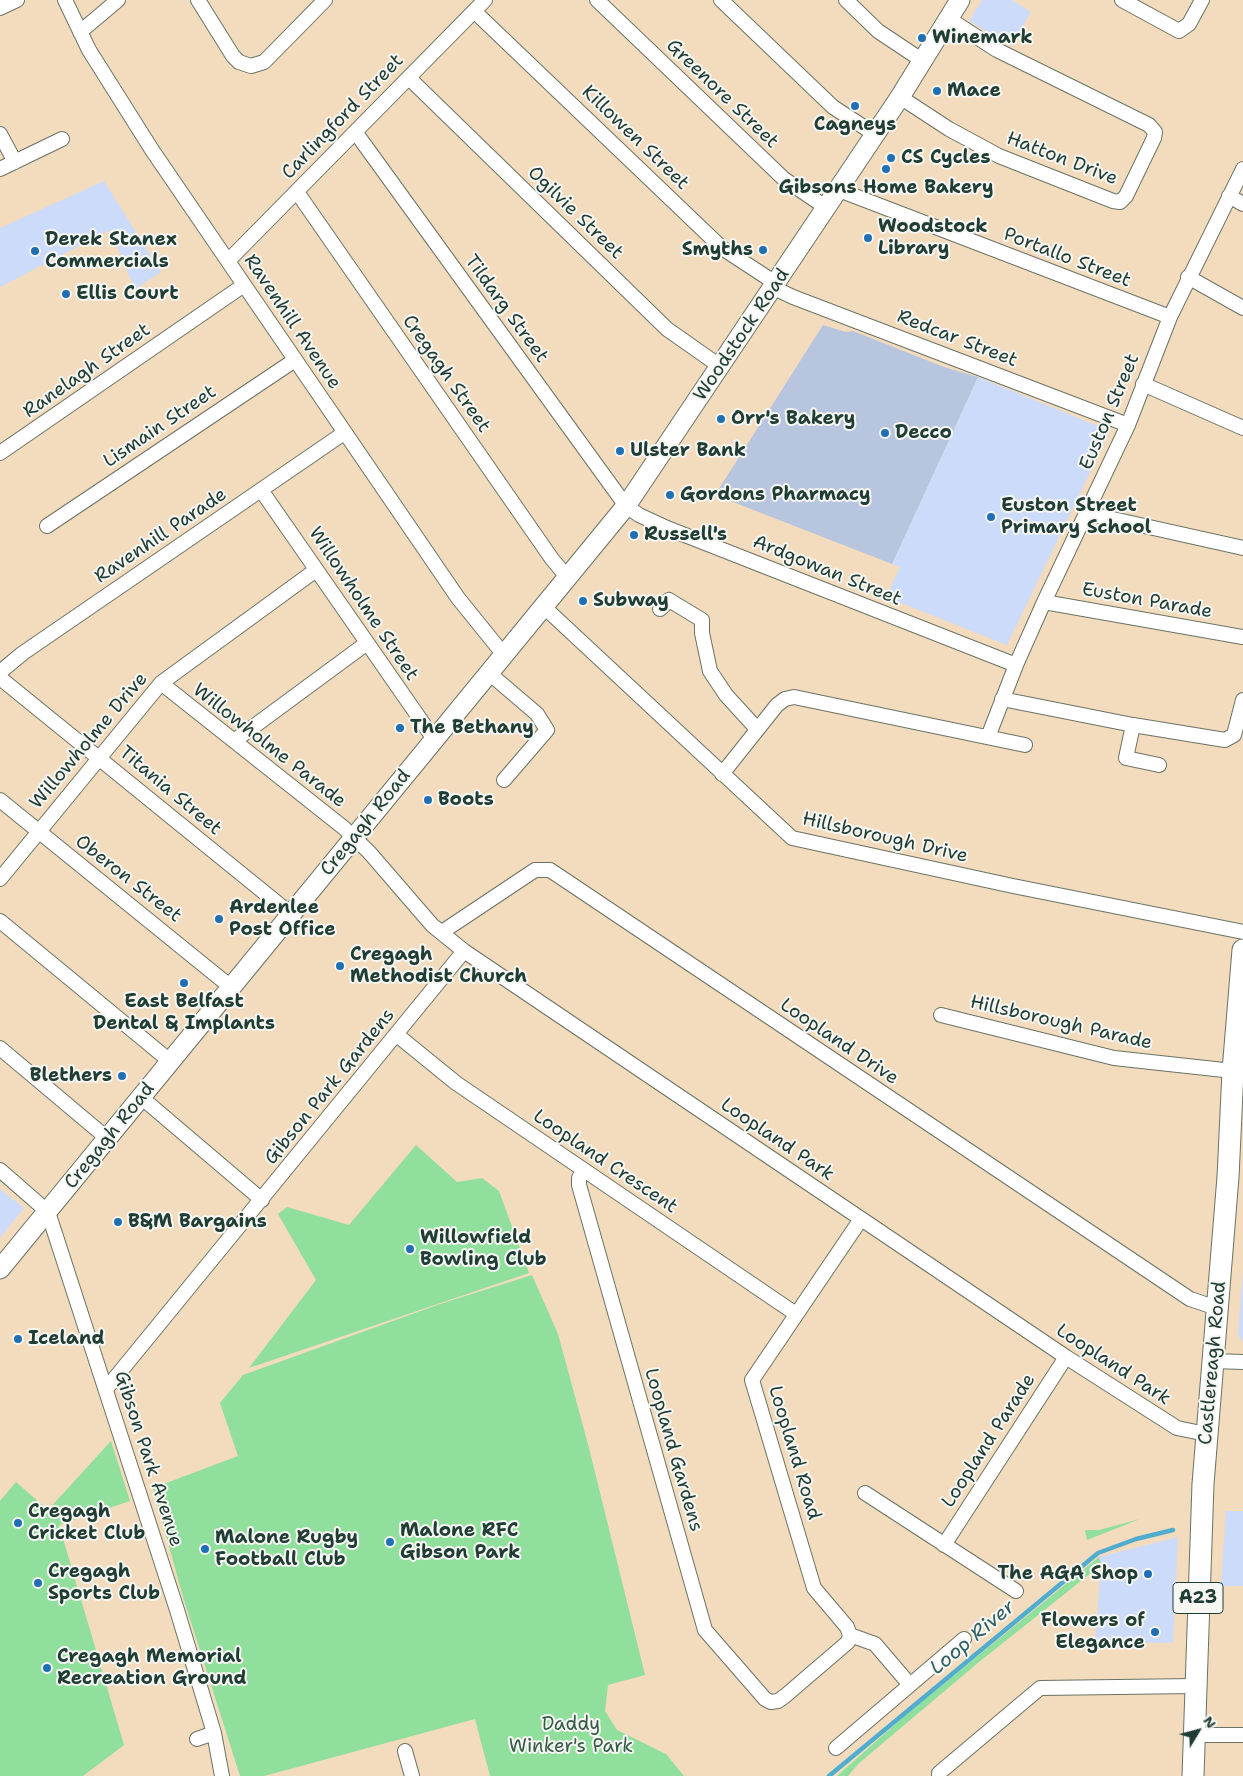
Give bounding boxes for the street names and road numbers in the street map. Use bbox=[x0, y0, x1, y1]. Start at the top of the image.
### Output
street label: Greenore Street bbox=[661, 35, 783, 153]
street label: Carlingford Street bbox=[277, 50, 409, 184]
street label: Killowen Street bbox=[577, 81, 693, 195]
street label: Hatton Drive bbox=[1003, 127, 1121, 191]
street label: Ogilvie Street bbox=[522, 162, 628, 264]
street label: Portallo Street bbox=[1000, 223, 1134, 293]
street label: Ravenhill Avenue bbox=[238, 250, 346, 394]
street label: Tildarg Street bbox=[459, 251, 553, 367]
street label: Woodstock Road bbox=[689, 264, 795, 406]
street label: Redcar Street bbox=[894, 306, 1020, 372]
street label: Cregagh Street bbox=[397, 311, 495, 437]
street label: Ranelagh Street bbox=[19, 319, 155, 423]
street label: Euston Street bbox=[1075, 350, 1145, 474]
street label: Lismain Street bbox=[99, 381, 221, 473]
street label: Ravenhill Parade bbox=[91, 483, 231, 589]
street label: Willowholme Street bbox=[303, 523, 423, 685]
street label: Ardgowan Street bbox=[749, 531, 905, 611]
street label: Euston Parade bbox=[1080, 578, 1214, 624]
street label: Willowholme Drive bbox=[25, 668, 153, 814]
street label: Willowholme Parade bbox=[188, 679, 350, 813]
street label: Titania Street bbox=[114, 741, 226, 841]
street label: Cregagh Road bbox=[316, 765, 416, 881]
street label: Hillsborough Drive bbox=[800, 808, 970, 868]
street label: Oberon Street bbox=[70, 830, 186, 928]
street label: Hillsborough Parade bbox=[968, 991, 1154, 1055]
street label: Loopland Drive bbox=[775, 994, 903, 1090]
street label: Gibson Park Gardens bbox=[260, 1004, 400, 1170]
street label: Cregagh Road bbox=[60, 1078, 160, 1194]
street label: Loopland Park bbox=[716, 1094, 838, 1186]
street label: Loopland Crescent bbox=[528, 1105, 682, 1219]
street label: Castlereagh Road bbox=[1194, 1280, 1232, 1446]
street label: Loopland Park bbox=[1051, 1319, 1175, 1411]
street label: Loopland Gardens bbox=[639, 1366, 707, 1534]
street label: Gibson Park Avenue bbox=[109, 1368, 187, 1550]
street label: Loopland Parade bbox=[937, 1370, 1041, 1512]
street label: Loopland Road bbox=[763, 1383, 825, 1523]
road number: A23 bbox=[1173, 1582, 1223, 1614]

